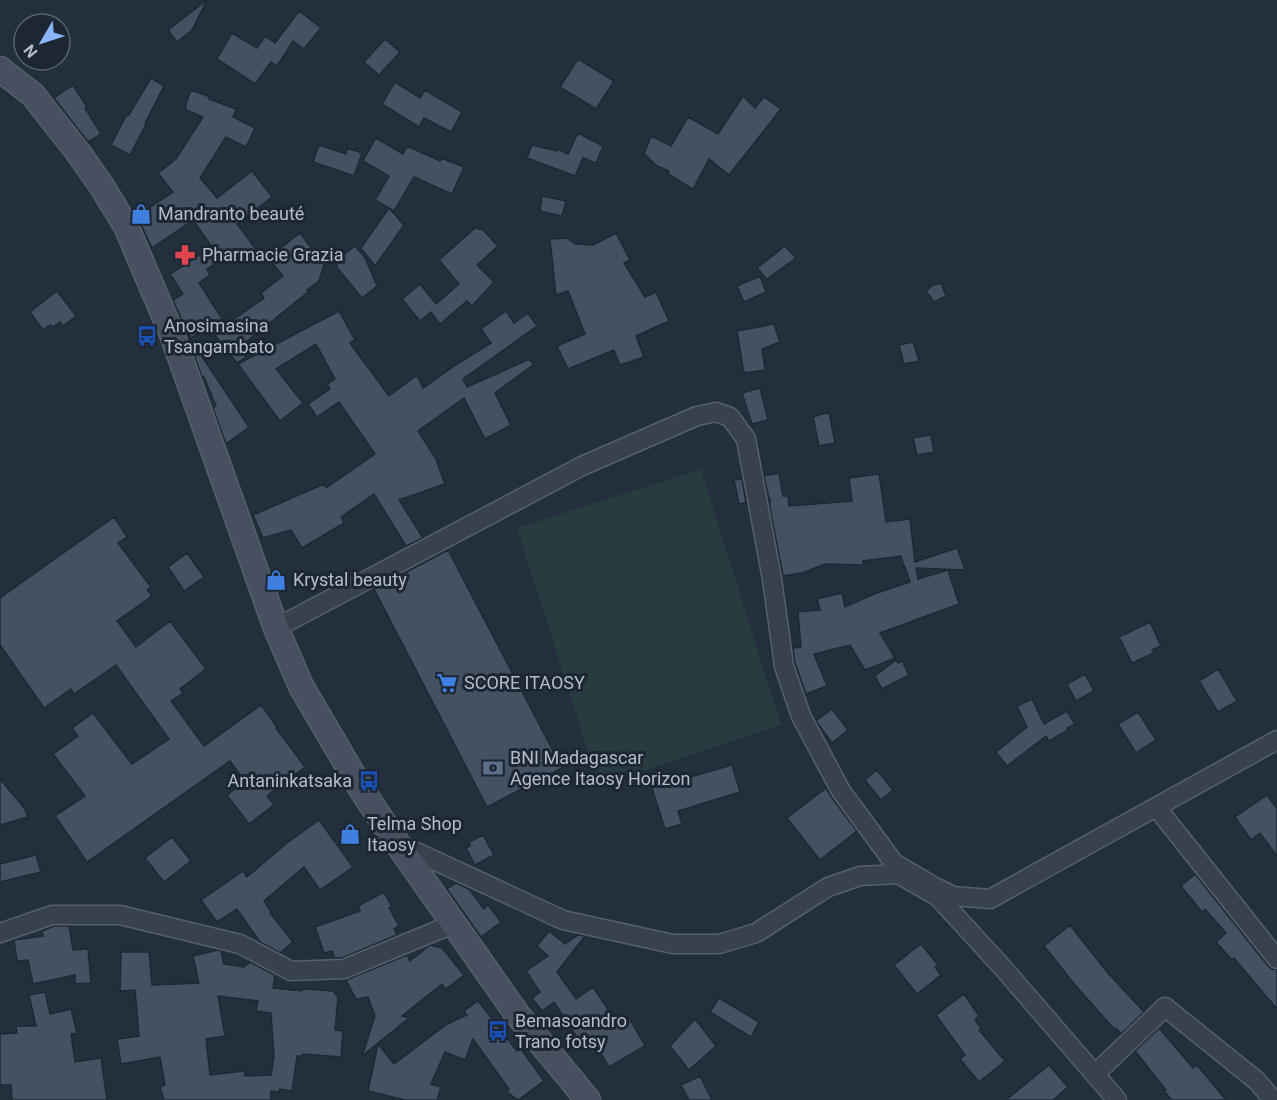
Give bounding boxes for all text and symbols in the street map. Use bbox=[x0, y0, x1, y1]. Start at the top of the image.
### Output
north arrow bbox=[12, 12, 72, 72]
text: N bbox=[20, 41, 42, 61]
shop icon: Mandranto beauté bbox=[129, 202, 153, 226]
place label: Mandranto beauté bbox=[158, 203, 304, 224]
pharmacy icon: Pharmacie Grazia bbox=[173, 243, 197, 267]
place label: Pharmacie Grazia bbox=[202, 244, 343, 265]
place label: Anosimasina Tsangambato bbox=[164, 315, 274, 357]
bus stop icon: Anosimasina Tsangambato bbox=[135, 324, 159, 348]
shop icon: Krystal beauty bbox=[264, 568, 288, 592]
place label: Krystal beauty bbox=[293, 569, 407, 590]
supermarket icon: SCORE ITAOSY bbox=[435, 671, 459, 695]
place label: SCORE ITAOSY bbox=[464, 672, 585, 693]
place label: BNI Madagascar Agence Itaosy Horizon bbox=[510, 747, 690, 789]
bank icon: BNI Madagascar Agence Itaosy Horizon bbox=[481, 756, 505, 780]
bus stop icon: Antaninkatsaka bbox=[357, 769, 381, 793]
place label: Antaninkatsaka bbox=[228, 770, 352, 791]
place label: Telma Shop Itaosy bbox=[367, 813, 462, 855]
shop icon: Telma Shop Itaosy bbox=[338, 822, 362, 846]
place label: Bemasoandro Trano fotsy bbox=[515, 1010, 627, 1052]
bus stop icon: Bemasoandro Trano fotsy bbox=[486, 1019, 510, 1043]

